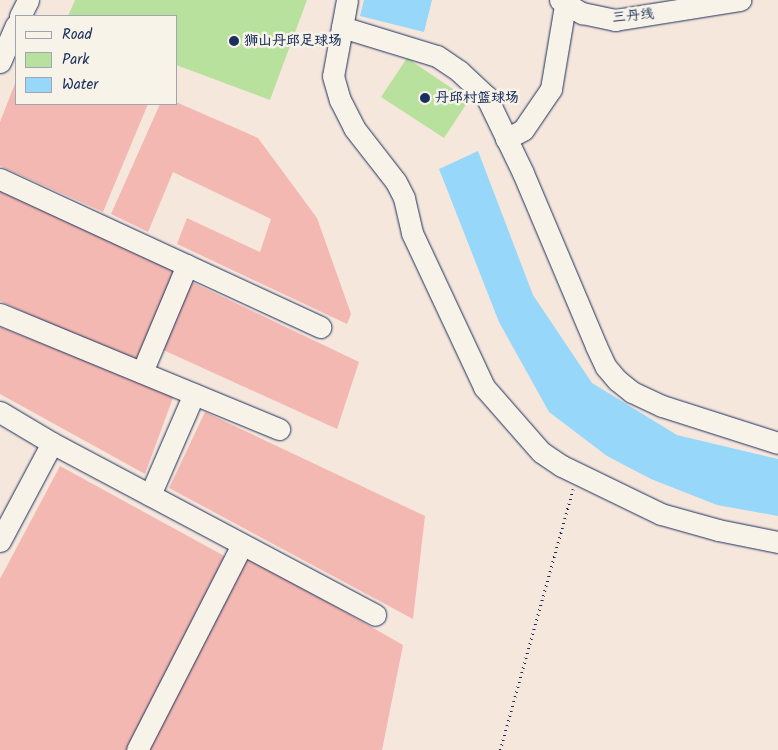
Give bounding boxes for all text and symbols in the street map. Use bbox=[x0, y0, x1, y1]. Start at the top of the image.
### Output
street label: 三丹线 bbox=[611, 6, 655, 26]
legend bbox=[15, 15, 178, 105]
text: Road bbox=[62, 23, 92, 47]
place label: 狮山丹邱足球场 bbox=[244, 33, 342, 49]
marker: 狮山丹邱足球场 bbox=[228, 35, 240, 47]
text: Park bbox=[62, 48, 89, 72]
text: Water bbox=[62, 73, 98, 97]
place label: 丹邱村篮球场 bbox=[435, 90, 519, 106]
marker: 丹邱村篮球场 bbox=[419, 92, 431, 104]

